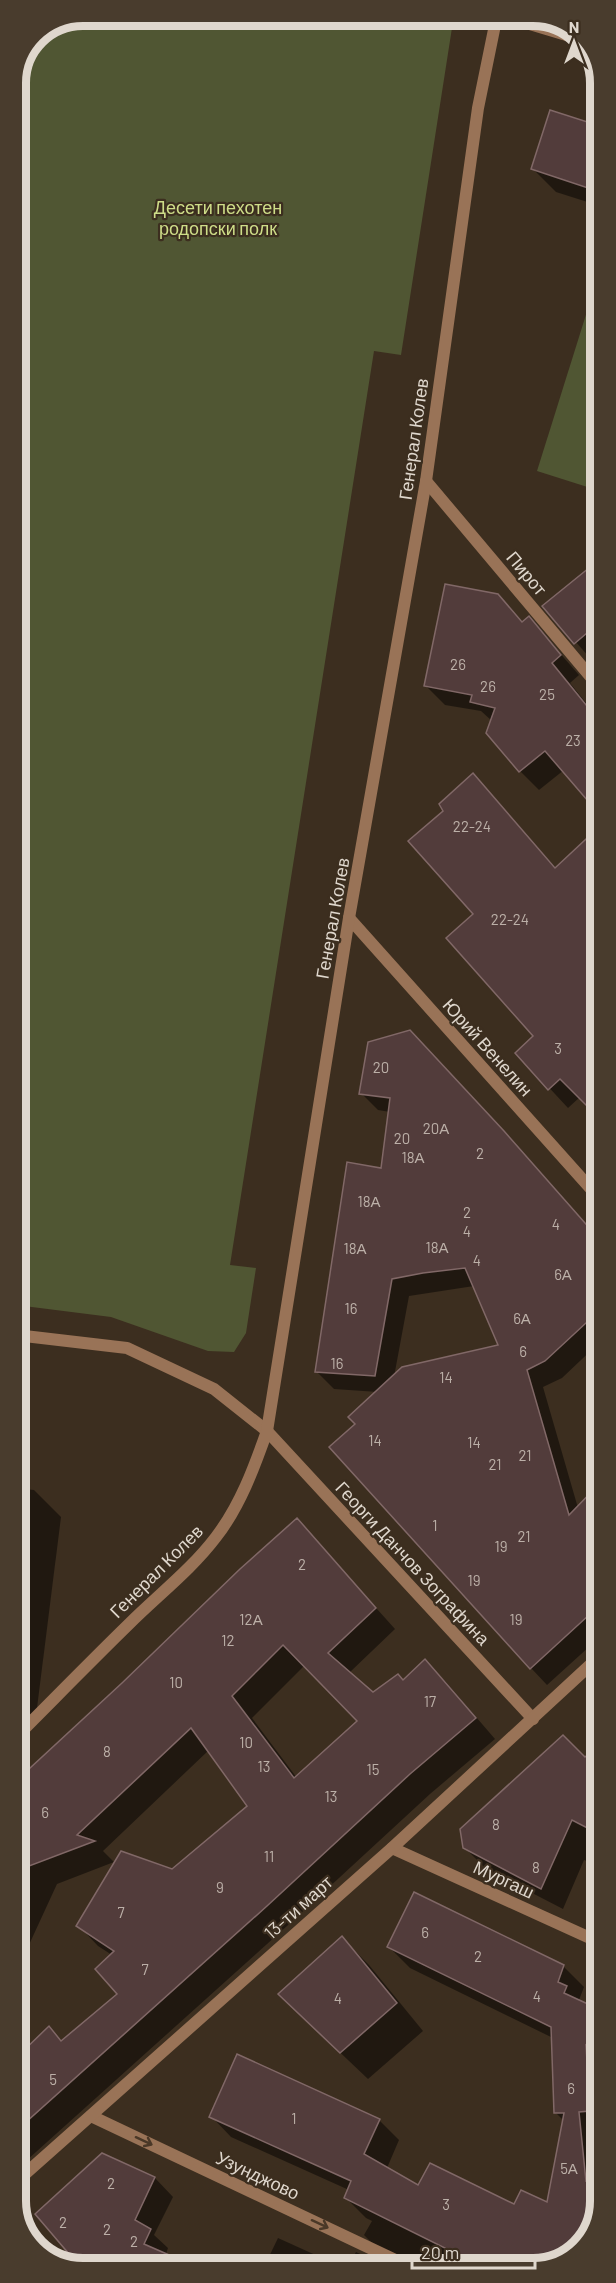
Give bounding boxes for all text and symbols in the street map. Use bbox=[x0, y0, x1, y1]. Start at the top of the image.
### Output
north arrow bbox=[544, 12, 604, 72]
text: N bbox=[569, 17, 579, 36]
park label: Десети пехотен родопски полк bbox=[154, 196, 282, 239]
street label: Генерал Колев bbox=[394, 377, 432, 501]
street label: Пирот bbox=[502, 546, 552, 600]
house number: 26 bbox=[450, 655, 466, 673]
house number: 26 bbox=[480, 677, 496, 695]
house number: 25 bbox=[539, 685, 555, 703]
house number: 23 bbox=[565, 731, 581, 749]
house number: 22-24 bbox=[453, 817, 491, 835]
street label: Генерал Колев bbox=[311, 856, 353, 980]
house number: 22-24 bbox=[491, 910, 529, 928]
street label: Юрий Венелин bbox=[438, 994, 538, 1100]
house number: 3 bbox=[554, 1039, 562, 1057]
house number: 20 bbox=[373, 1058, 389, 1076]
house number: 20А bbox=[423, 1119, 449, 1137]
house number: 20 bbox=[394, 1129, 410, 1147]
house number: 2 bbox=[476, 1144, 484, 1162]
house number: 18А bbox=[401, 1148, 425, 1166]
house number: 18А bbox=[357, 1192, 381, 1210]
house number: 2 bbox=[463, 1203, 471, 1221]
house number: 4 bbox=[552, 1215, 560, 1233]
house number: 4 bbox=[463, 1222, 471, 1240]
house number: 18А bbox=[425, 1238, 449, 1256]
house number: 18А bbox=[343, 1239, 367, 1257]
house number: 4 bbox=[473, 1251, 481, 1269]
house number: 6А bbox=[554, 1265, 572, 1283]
house number: 16 bbox=[345, 1299, 357, 1317]
house number: 6А bbox=[513, 1309, 531, 1327]
house number: 6 bbox=[519, 1342, 527, 1360]
house number: 16 bbox=[331, 1354, 343, 1372]
house number: 14 bbox=[439, 1368, 453, 1386]
house number: 14 bbox=[368, 1431, 382, 1449]
house number: 14 bbox=[467, 1433, 481, 1451]
house number: 21 bbox=[518, 1446, 532, 1464]
house number: 21 bbox=[488, 1455, 502, 1473]
street label: Георги Данчов Зографина bbox=[331, 1477, 495, 1650]
house number: 1 bbox=[432, 1516, 438, 1534]
street label: Генерал Колев bbox=[105, 1520, 207, 1622]
house number: 21 bbox=[517, 1527, 531, 1545]
house number: 19 bbox=[494, 1537, 508, 1555]
house number: 2 bbox=[298, 1555, 306, 1573]
house number: 19 bbox=[467, 1571, 481, 1589]
house number: 12А bbox=[239, 1610, 263, 1628]
house number: 19 bbox=[509, 1610, 523, 1628]
house number: 12 bbox=[221, 1631, 235, 1649]
house number: 10 bbox=[169, 1673, 183, 1691]
house number: 17 bbox=[424, 1692, 436, 1710]
house number: 10 bbox=[239, 1733, 253, 1751]
house number: 8 bbox=[103, 1742, 111, 1760]
house number: 13 bbox=[258, 1757, 270, 1775]
house number: 15 bbox=[367, 1760, 379, 1778]
house number: 13 bbox=[325, 1787, 337, 1805]
house number: 6 bbox=[41, 1803, 49, 1821]
house number: 8 bbox=[492, 1815, 500, 1833]
house number: 11 bbox=[264, 1847, 274, 1865]
street label: Мургаш bbox=[470, 1855, 538, 1903]
house number: 8 bbox=[532, 1858, 540, 1876]
street label: 13-ти март bbox=[259, 1870, 337, 1944]
house number: 9 bbox=[216, 1878, 224, 1896]
house number: 7 bbox=[117, 1903, 125, 1921]
house number: 6 bbox=[421, 1923, 429, 1941]
house number: 2 bbox=[474, 1947, 482, 1965]
house number: 7 bbox=[141, 1960, 149, 1978]
house number: 4 bbox=[533, 1987, 541, 2005]
house number: 4 bbox=[334, 1989, 342, 2007]
house number: 5 bbox=[49, 2070, 57, 2088]
house number: 6 bbox=[567, 2079, 575, 2097]
house number: 1 bbox=[291, 2109, 297, 2127]
one-way arrow bbox=[134, 2136, 152, 2148]
street label: Узунджово bbox=[213, 2146, 303, 2204]
house number: 5А bbox=[560, 2159, 578, 2177]
house number: 2 bbox=[107, 2174, 115, 2192]
house number: 3 bbox=[442, 2195, 450, 2213]
house number: 2 bbox=[59, 2213, 67, 2231]
one-way arrow bbox=[311, 2219, 329, 2231]
house number: 2 bbox=[103, 2220, 111, 2238]
house number: 2 bbox=[130, 2232, 138, 2250]
scale bar bbox=[412, 2232, 535, 2270]
text: 20 m bbox=[421, 2241, 459, 2263]

